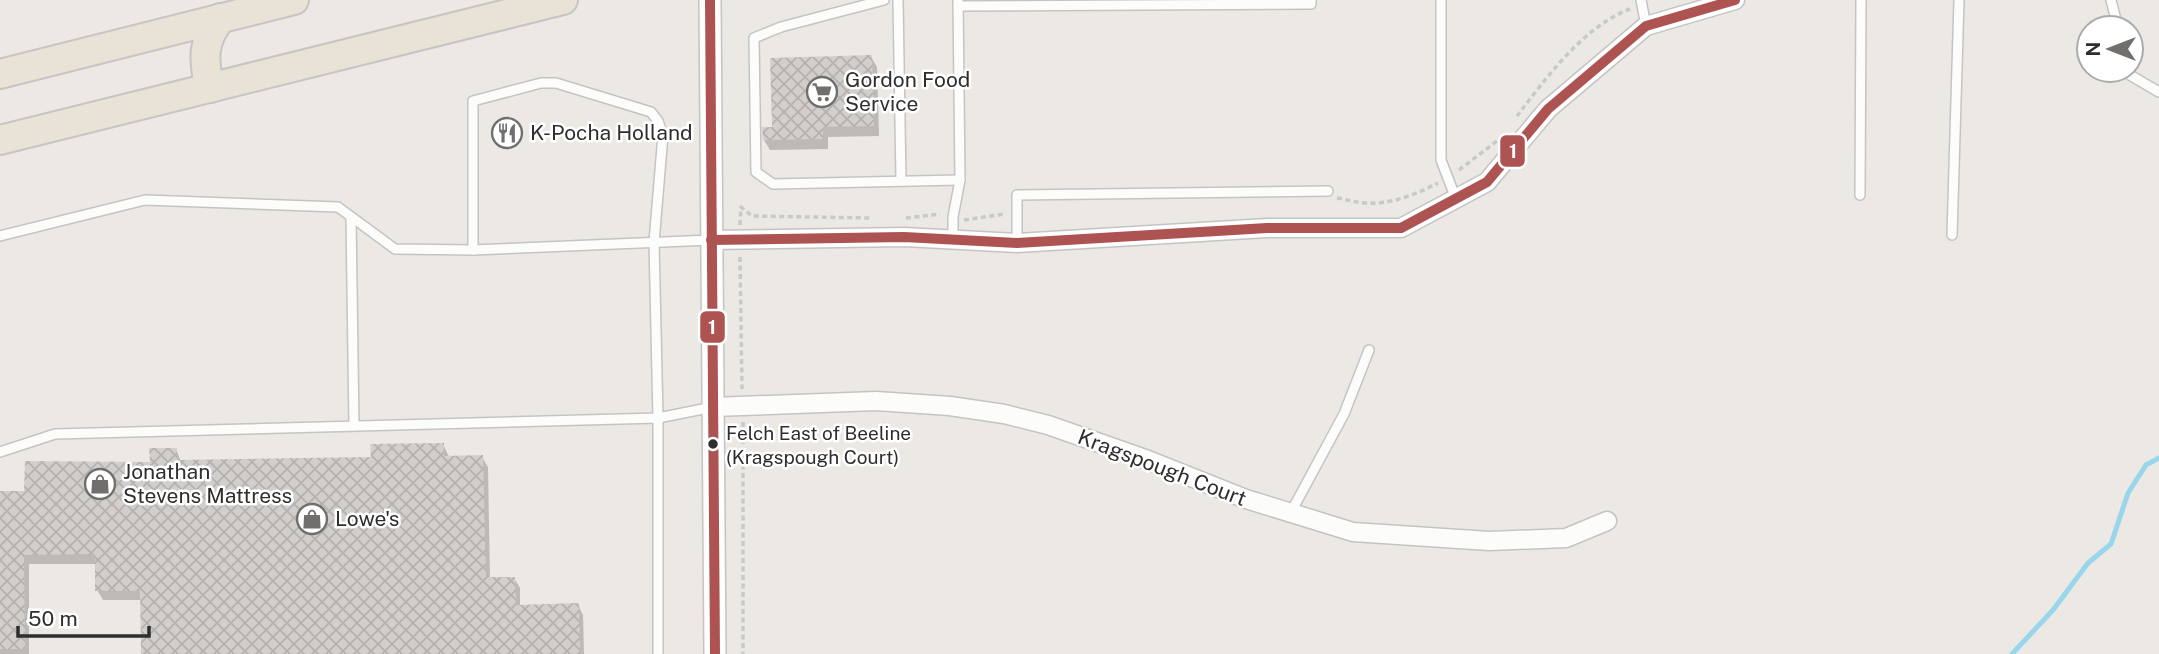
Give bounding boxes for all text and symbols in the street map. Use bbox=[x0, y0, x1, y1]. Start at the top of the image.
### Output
north arrow bbox=[2075, 14, 2145, 84]
text: N bbox=[2082, 42, 2104, 56]
place label: Gordon Food Service bbox=[845, 67, 970, 116]
supermarket icon: Gordon Food Service bbox=[805, 75, 839, 109]
restaurant icon: K-Pocha Holland bbox=[490, 116, 524, 150]
place label: K-Pocha Holland bbox=[530, 120, 693, 145]
line badge: 1 bbox=[1499, 134, 1526, 168]
text: 1 bbox=[1509, 140, 1517, 162]
line badge: 1 bbox=[699, 310, 726, 344]
text: 1 bbox=[708, 316, 716, 338]
place label: Felch East of Beeline (Kragspough Court) bbox=[726, 422, 911, 468]
street label: Kragspough Court bbox=[1074, 424, 1250, 511]
marker: Felch East of Beeline (Kragspough Court) bbox=[706, 437, 720, 451]
place label: Jonathan Stevens Mattress bbox=[123, 459, 292, 508]
shop icon: Jonathan Stevens Mattress bbox=[83, 467, 117, 501]
shop icon: Lowe's bbox=[295, 502, 329, 536]
place label: Lowe's bbox=[335, 506, 399, 531]
scale bar bbox=[18, 594, 149, 638]
text: 50 m bbox=[28, 606, 78, 631]

